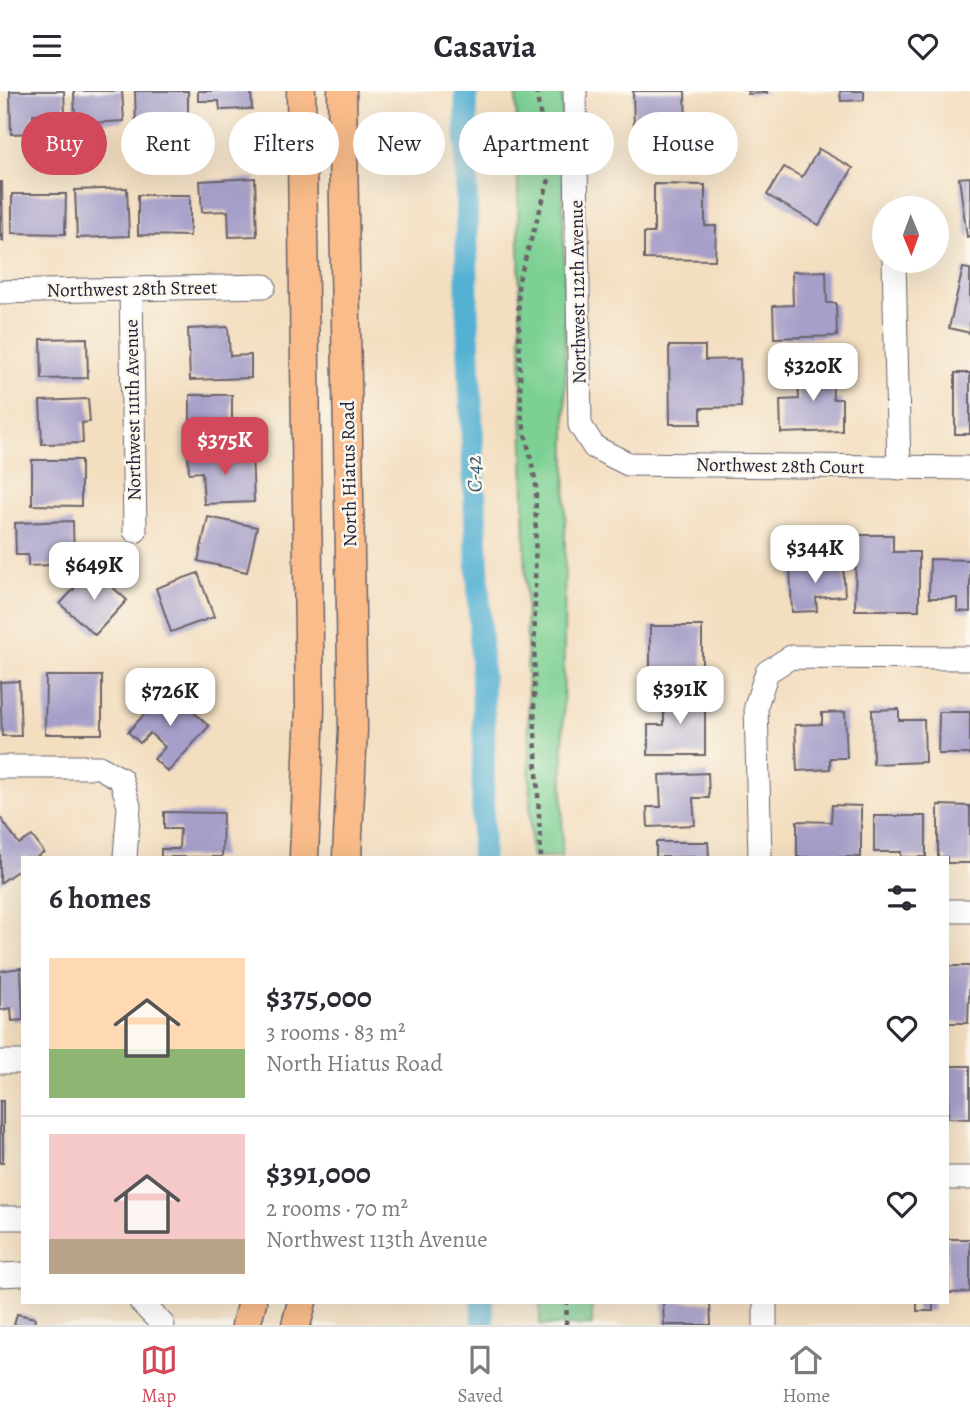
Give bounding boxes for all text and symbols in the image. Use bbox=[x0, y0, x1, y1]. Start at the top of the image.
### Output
text: Casavia bbox=[434, 24, 536, 68]
icon: menu bbox=[28, 27, 66, 65]
icon: heart bbox=[904, 27, 942, 65]
chip: Buy bbox=[21, 112, 107, 175]
chip: Rent bbox=[121, 112, 215, 175]
chip: Filters bbox=[229, 112, 339, 175]
chip: New bbox=[353, 112, 445, 175]
chip: Apartment bbox=[459, 112, 614, 175]
chip: House bbox=[628, 112, 738, 175]
north arrow bbox=[872, 196, 948, 273]
map controls bbox=[872, 196, 949, 273]
street label: Northwest 112th Avenue bbox=[563, 200, 593, 384]
street label: Northwest 28th Street bbox=[47, 275, 217, 303]
street label: Northwest 111th Avenue bbox=[118, 319, 148, 501]
pin: $320K bbox=[764, 343, 862, 403]
text: $320K bbox=[784, 350, 842, 381]
street label: North Hiatus Road bbox=[335, 400, 363, 547]
pin: $375K bbox=[176, 417, 274, 477]
text: $375K bbox=[197, 424, 253, 455]
street label: Northwest 28th Court bbox=[695, 452, 865, 480]
water label: C-42 bbox=[459, 455, 489, 493]
pin: $344K bbox=[766, 525, 864, 585]
text: $344K bbox=[786, 532, 844, 563]
pin: $649K bbox=[45, 543, 143, 602]
text: $649K bbox=[65, 549, 123, 580]
pin: $391K bbox=[631, 667, 729, 726]
pin: $726K bbox=[121, 669, 219, 728]
text: $391K bbox=[653, 673, 707, 704]
text: $726K bbox=[141, 675, 199, 706]
text: 6 homes bbox=[49, 878, 151, 918]
icon: filters bbox=[883, 879, 921, 917]
text: $375,000 bbox=[266, 977, 372, 1017]
icon: home bbox=[105, 986, 189, 1070]
icon: heart bbox=[883, 1009, 921, 1047]
text: 3 rooms · 83 m² bbox=[266, 1017, 406, 1048]
text: North Hiatus Road bbox=[266, 1048, 443, 1079]
text: $391,000 bbox=[266, 1153, 371, 1193]
icon: home bbox=[105, 1162, 189, 1246]
icon: heart bbox=[883, 1185, 921, 1223]
text: 2 rooms · 70 m² bbox=[266, 1193, 408, 1224]
text: Northwest 113th Avenue bbox=[266, 1224, 488, 1255]
tab: Map bbox=[140, 1341, 178, 1409]
tab: Saved bbox=[458, 1341, 503, 1409]
tab: Home bbox=[782, 1341, 830, 1409]

